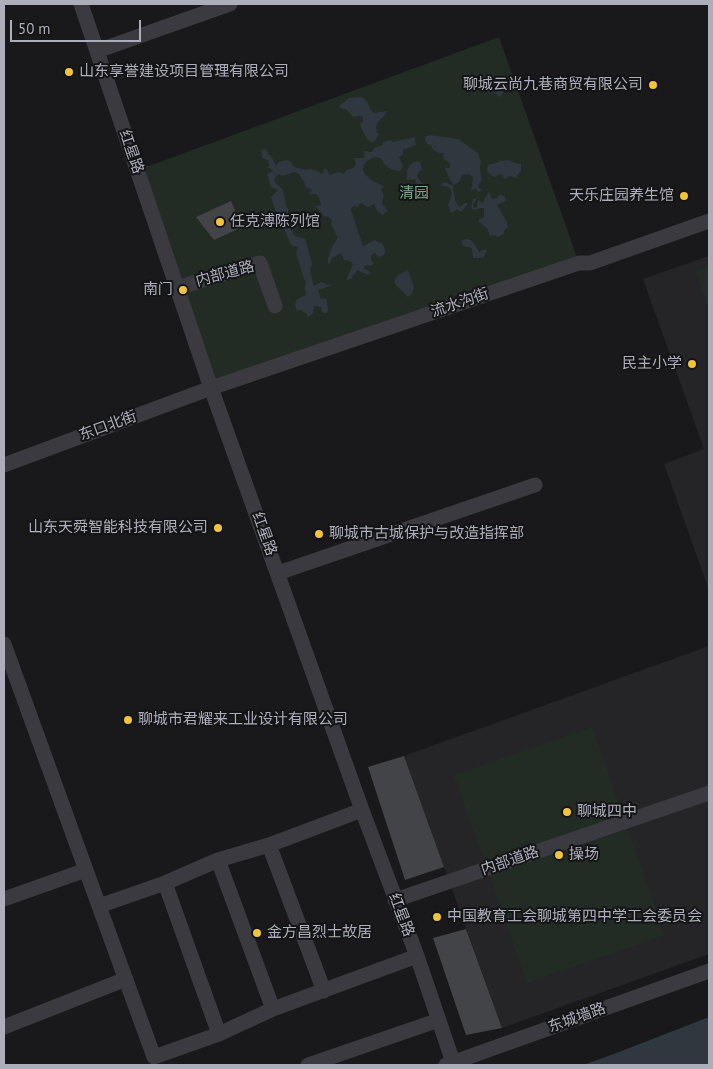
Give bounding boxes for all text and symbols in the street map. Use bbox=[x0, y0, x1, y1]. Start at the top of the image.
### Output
scale bar bbox=[12, 10, 144, 42]
text: 50 m bbox=[18, 19, 51, 38]
place label: 山东享誉建设项目管理有限公司 bbox=[79, 63, 289, 81]
marker: 山东享誉建设项目管理有限公司 bbox=[63, 66, 75, 78]
place label: 聊城云尚九巷商贸有限公司 bbox=[463, 76, 643, 94]
marker: 聊城云尚九巷商贸有限公司 bbox=[647, 79, 659, 91]
street label: 红星路 bbox=[115, 128, 147, 176]
park label: 清园 bbox=[399, 185, 429, 203]
place label: 天乐庄园养生馆 bbox=[569, 187, 674, 205]
marker: 天乐庄园养生馆 bbox=[678, 190, 690, 202]
place label: 任克溥陈列馆 bbox=[230, 213, 320, 231]
marker: 任克溥陈列馆 bbox=[214, 216, 226, 228]
street label: 内部道路 bbox=[194, 258, 256, 290]
place label: 南门 bbox=[143, 281, 173, 299]
marker: 南门 bbox=[177, 284, 189, 296]
street label: 流水沟街 bbox=[429, 285, 491, 321]
place label: 民主小学 bbox=[622, 355, 682, 373]
marker: 民主小学 bbox=[686, 358, 698, 370]
street label: 东口北街 bbox=[77, 407, 139, 445]
street label: 红星路 bbox=[248, 510, 280, 558]
place label: 山东天舜智能科技有限公司 bbox=[28, 519, 208, 537]
marker: 山东天舜智能科技有限公司 bbox=[212, 522, 224, 534]
place label: 聊城市古城保护与改造指挥部 bbox=[329, 525, 524, 543]
marker: 聊城市古城保护与改造指挥部 bbox=[313, 528, 325, 540]
place label: 聊城市君耀来工业设计有限公司 bbox=[138, 711, 348, 729]
marker: 聊城市君耀来工业设计有限公司 bbox=[122, 714, 134, 726]
place label: 聊城四中 bbox=[577, 803, 637, 821]
marker: 聊城四中 bbox=[561, 806, 573, 818]
street label: 内部道路 bbox=[479, 843, 541, 879]
place label: 操场 bbox=[569, 846, 599, 864]
marker: 操场 bbox=[553, 849, 565, 861]
street label: 红星路 bbox=[385, 891, 417, 939]
place label: 中国教育工会聊城第四中学工会委员会 bbox=[447, 908, 702, 926]
marker: 中国教育工会聊城第四中学工会委员会 bbox=[431, 911, 443, 923]
place label: 金方昌烈士故居 bbox=[267, 924, 372, 942]
marker: 金方昌烈士故居 bbox=[251, 927, 263, 939]
street label: 东城墙路 bbox=[546, 999, 608, 1037]

